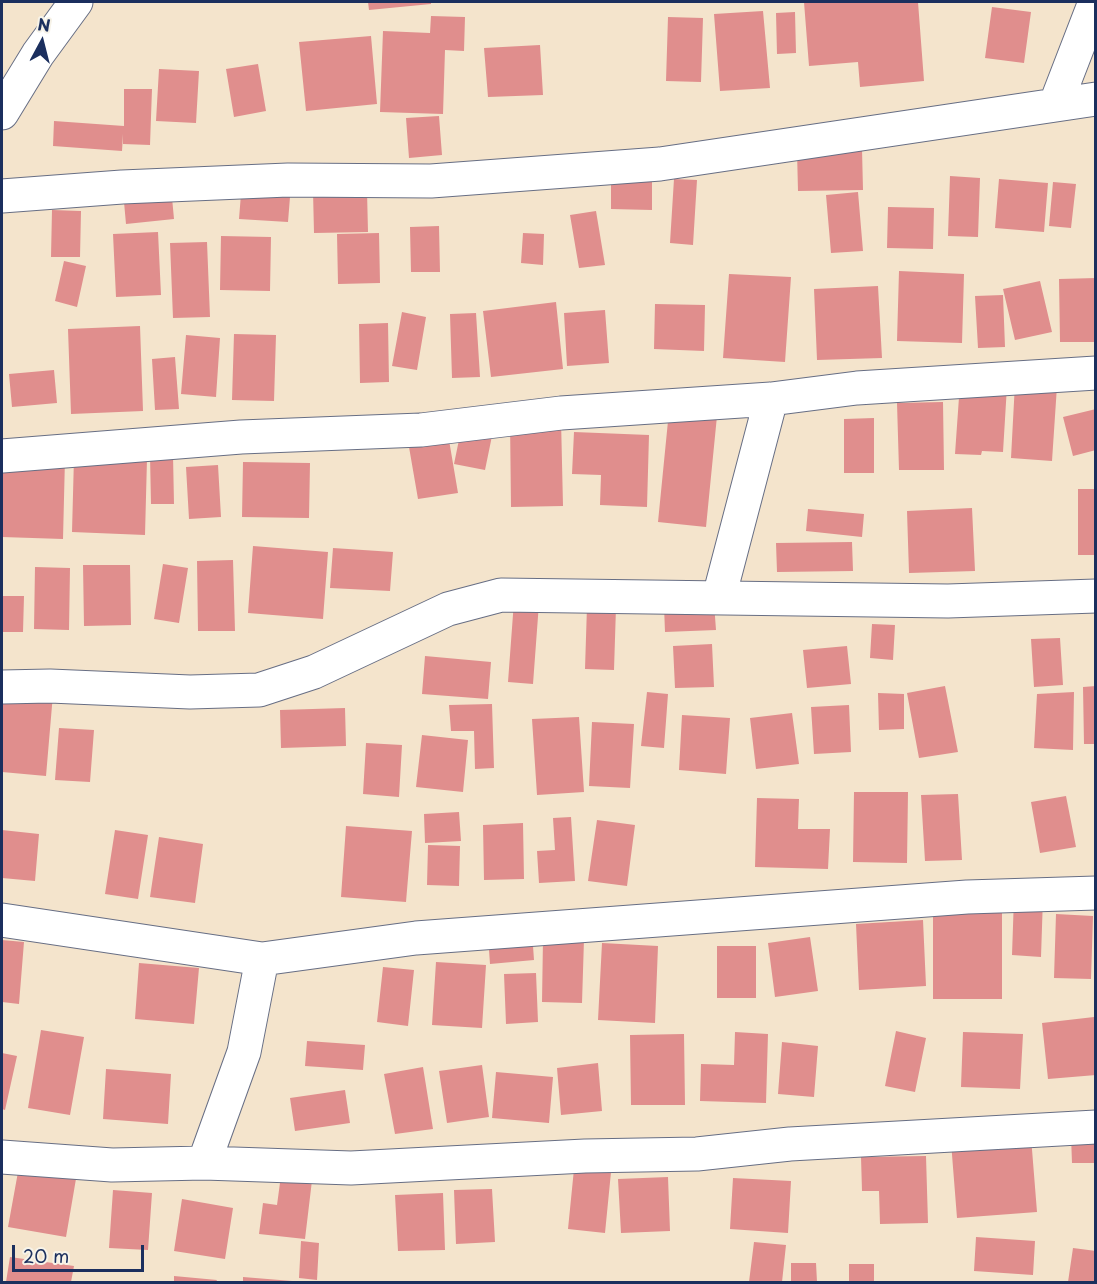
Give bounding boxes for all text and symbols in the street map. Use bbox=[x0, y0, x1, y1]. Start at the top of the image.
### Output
text: N bbox=[36, 11, 52, 37]
north arrow bbox=[12, 12, 72, 72]
scale bar bbox=[15, 1233, 147, 1271]
text: 20 m bbox=[23, 1242, 69, 1269]

